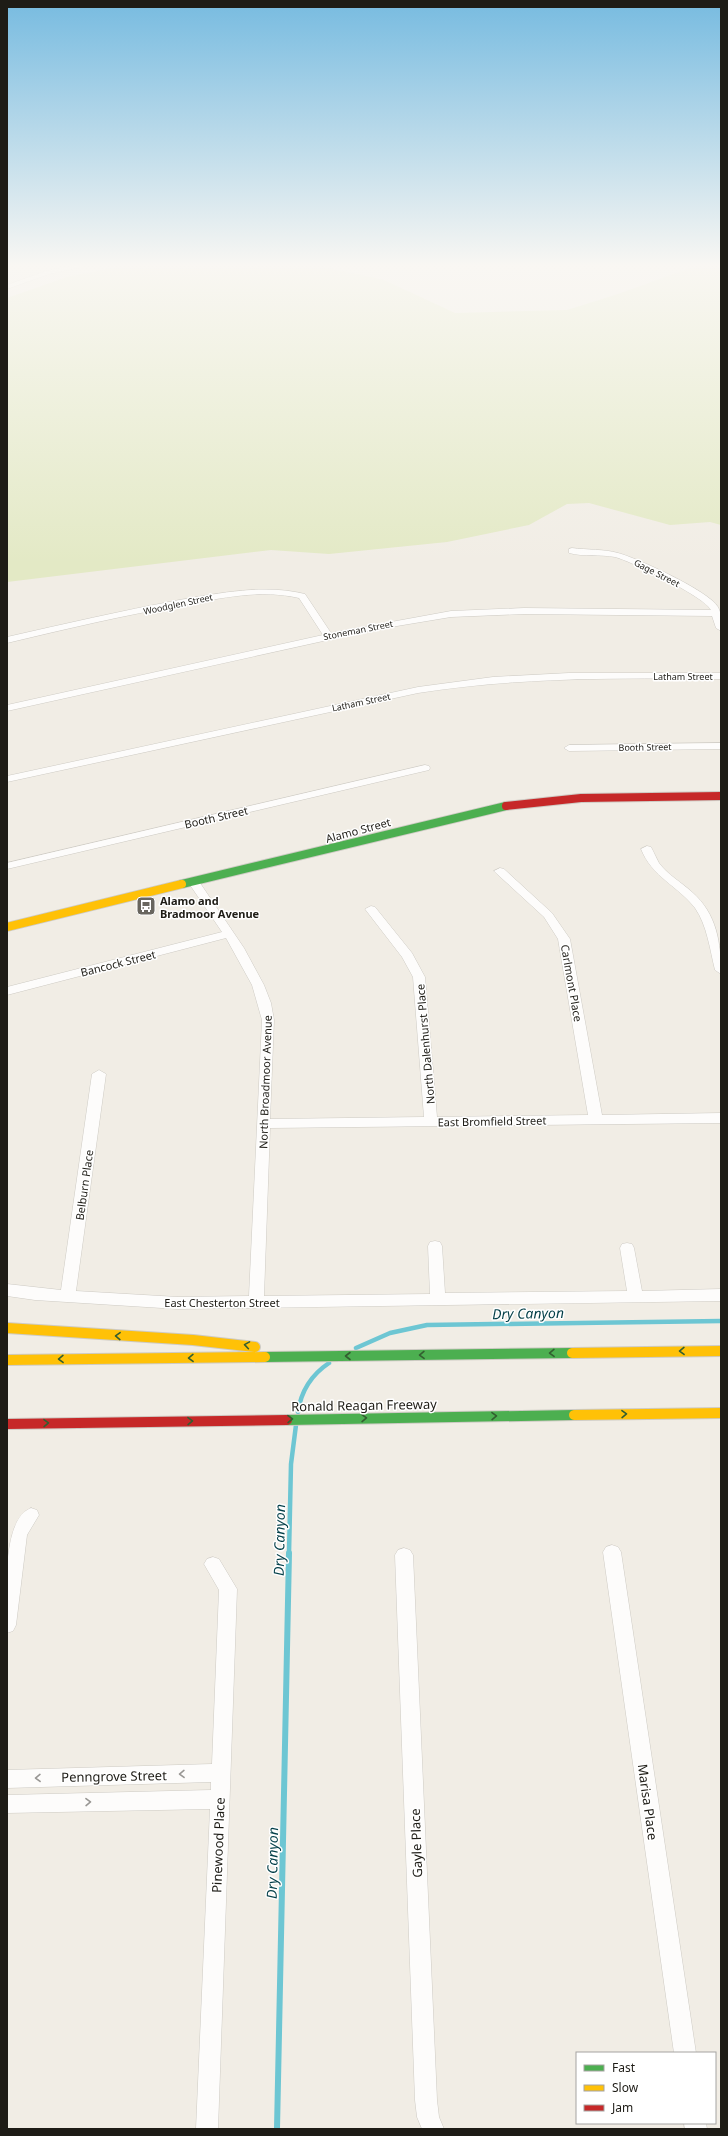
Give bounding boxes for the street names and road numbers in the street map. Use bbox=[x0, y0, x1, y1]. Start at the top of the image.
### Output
street label: Gage Street bbox=[632, 556, 683, 590]
street label: Woodglen Street bbox=[142, 590, 215, 618]
street label: Stoneman Street bbox=[322, 617, 395, 643]
street label: Latham Street bbox=[653, 670, 714, 683]
street label: Latham Street bbox=[331, 689, 392, 715]
street label: Booth Street bbox=[618, 740, 672, 754]
street label: Booth Street bbox=[183, 802, 249, 832]
street label: Alamo Street bbox=[324, 814, 392, 846]
street label: Carlmont Place bbox=[558, 943, 586, 1023]
street label: Bancock Street bbox=[79, 946, 157, 980]
street label: North Dalenhurst Place bbox=[412, 983, 438, 1105]
street label: North Broadmoor Avenue bbox=[255, 1015, 275, 1149]
street label: East Bromfield Street bbox=[437, 1113, 547, 1129]
street label: Belburn Place bbox=[72, 1149, 96, 1221]
street label: East Chesterton Street bbox=[164, 1295, 280, 1310]
street label: Ronald Reagan Freeway bbox=[291, 1395, 437, 1415]
street label: Marisa Place bbox=[634, 1763, 662, 1841]
street label: Penngrove Street bbox=[61, 1766, 167, 1786]
street label: Pinewood Place bbox=[207, 1797, 229, 1893]
street label: Gayle Place bbox=[406, 1808, 426, 1878]

